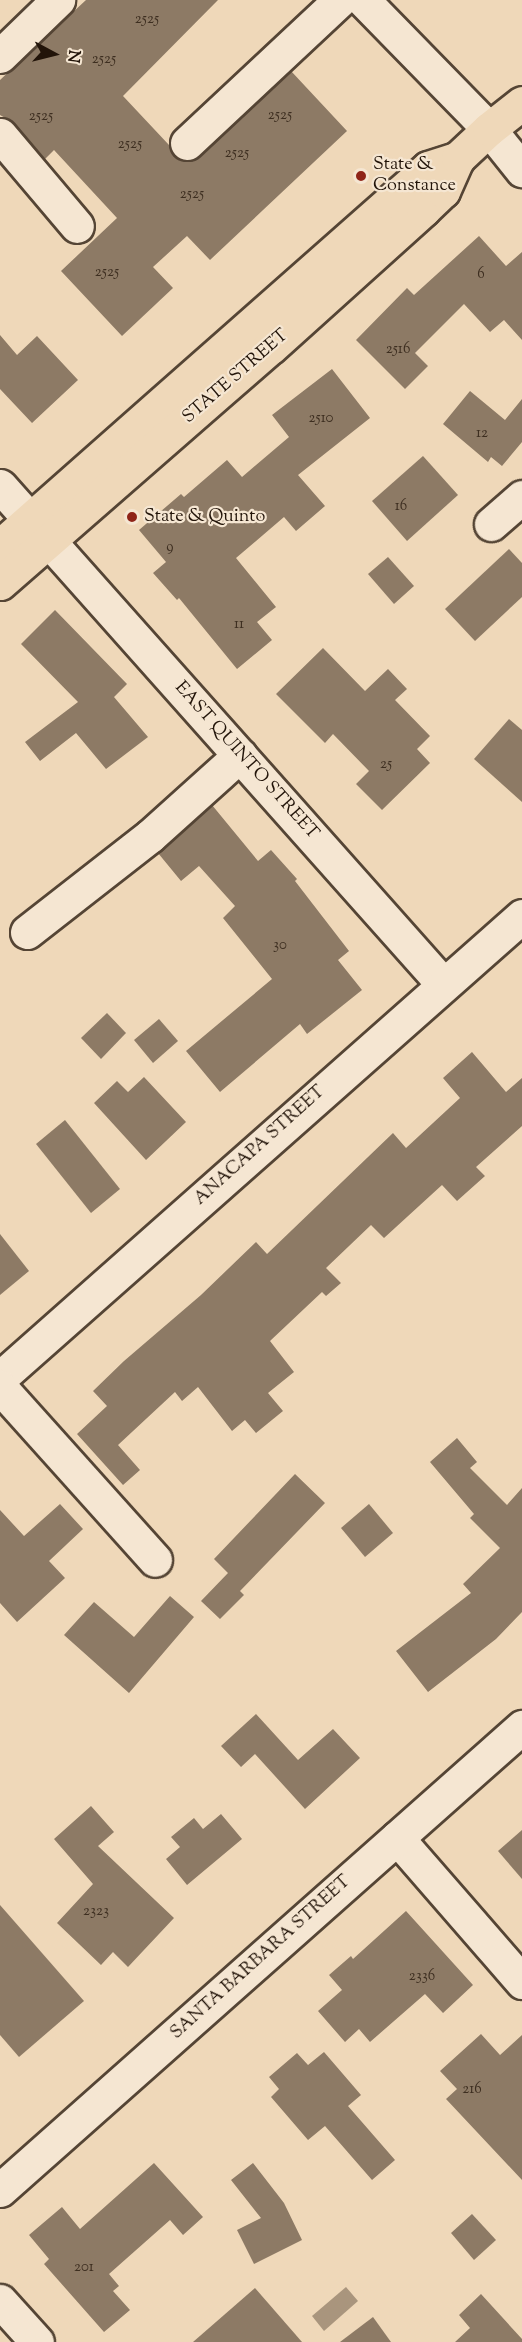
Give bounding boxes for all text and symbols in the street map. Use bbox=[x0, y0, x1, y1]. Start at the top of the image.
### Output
house number: 2525 bbox=[135, 11, 159, 29]
north arrow bbox=[24, 24, 84, 84]
text: N bbox=[60, 49, 85, 64]
house number: 2525 bbox=[92, 51, 116, 69]
house number: 2525 bbox=[268, 107, 292, 125]
house number: 2525 bbox=[29, 108, 53, 126]
house number: 2525 bbox=[118, 136, 142, 154]
house number: 2525 bbox=[225, 145, 249, 163]
place label: State & Constance bbox=[373, 155, 456, 198]
marker: State & Constance bbox=[354, 169, 368, 183]
house number: 2525 bbox=[180, 186, 204, 204]
house number: 2525 bbox=[95, 264, 119, 282]
house number: 6 bbox=[477, 266, 485, 284]
street label: STATE STREET bbox=[179, 325, 293, 429]
house number: 2516 bbox=[386, 341, 410, 359]
house number: 2510 bbox=[308, 410, 334, 428]
house number: 12 bbox=[476, 425, 488, 443]
house number: 16 bbox=[395, 498, 407, 516]
place label: State & Quinto bbox=[144, 506, 265, 528]
marker: State & Quinto bbox=[125, 510, 139, 524]
house number: 9 bbox=[166, 539, 174, 557]
house number: 11 bbox=[234, 616, 244, 634]
street label: EAST QUINTO STREET bbox=[169, 678, 323, 844]
house number: 25 bbox=[380, 756, 392, 774]
house number: 30 bbox=[273, 937, 287, 955]
street label: ANACAPA STREET bbox=[190, 1082, 330, 1210]
street label: SANTA BARBARA STREET bbox=[167, 1871, 355, 2045]
house number: 2323 bbox=[83, 1903, 109, 1921]
house number: 2336 bbox=[409, 1968, 435, 1986]
house number: 216 bbox=[462, 2081, 482, 2099]
house number: 201 bbox=[74, 2259, 94, 2277]

